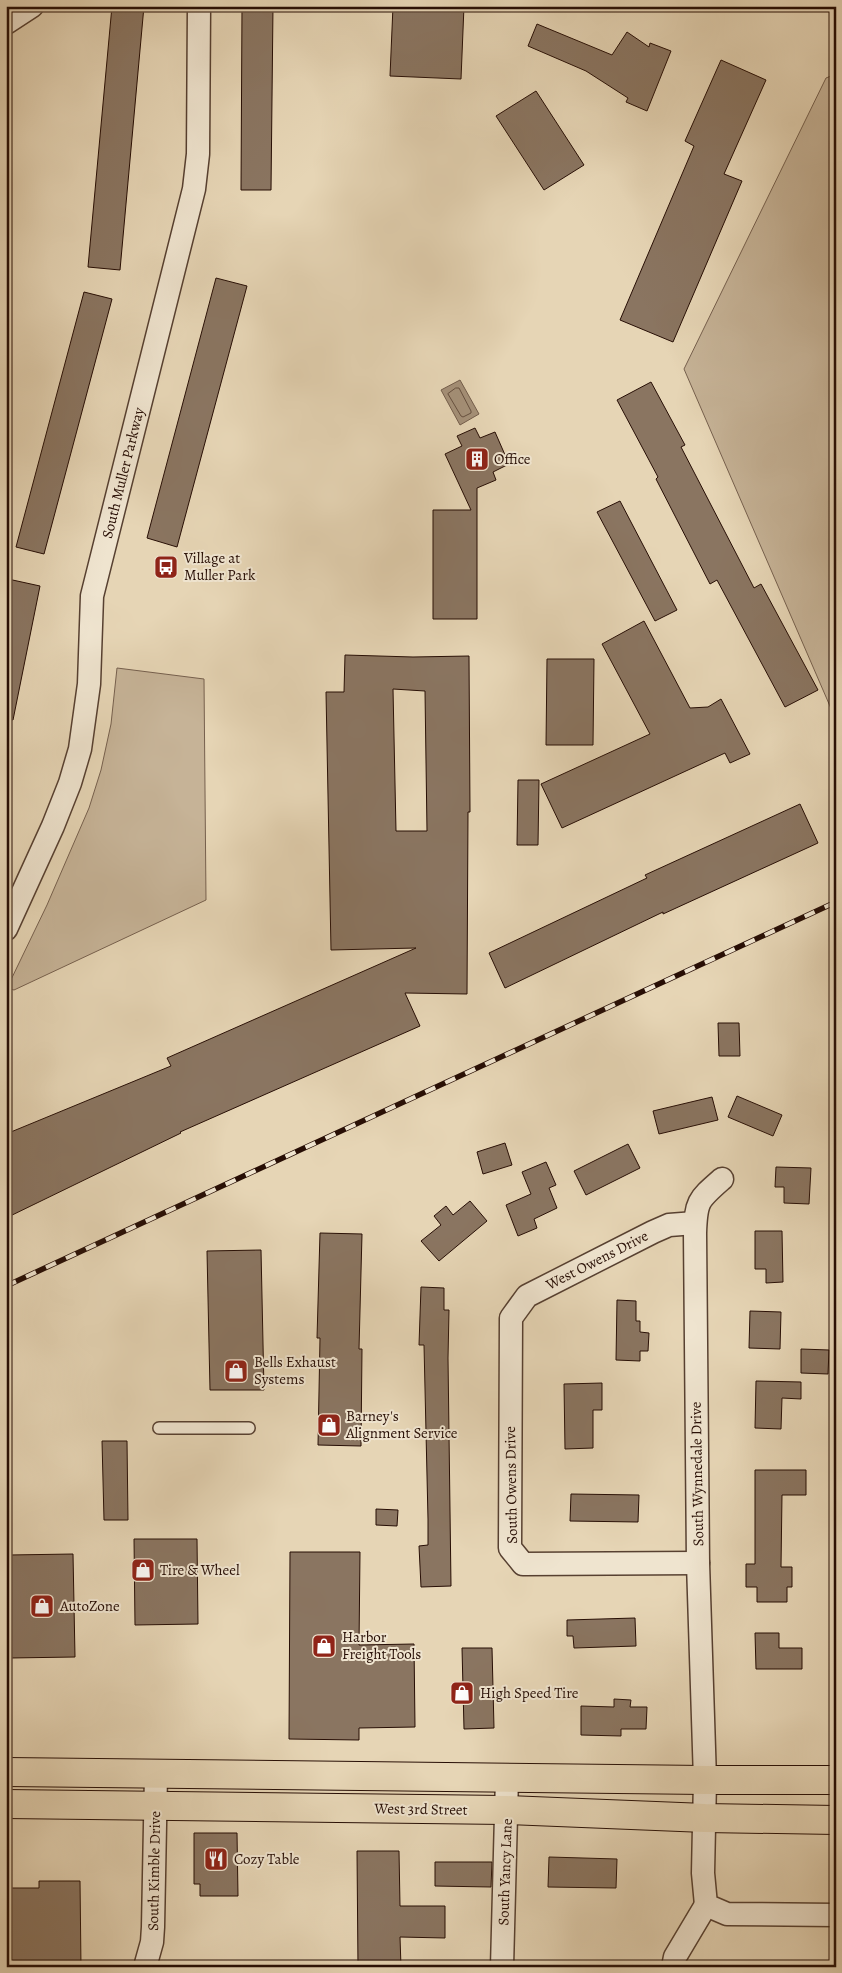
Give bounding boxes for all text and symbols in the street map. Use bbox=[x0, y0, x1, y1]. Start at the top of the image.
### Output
street label: South Muller Parkway bbox=[97, 405, 149, 541]
building icon: Office bbox=[464, 446, 490, 472]
place label: Office bbox=[494, 449, 531, 469]
place label: Village at Muller Park bbox=[183, 548, 256, 585]
bus stop icon: Village at Muller Park bbox=[153, 554, 179, 580]
street label: West Owens Drive bbox=[542, 1226, 652, 1295]
place label: Bells Exhaust Systems bbox=[254, 1352, 336, 1389]
shop icon: Bells Exhaust Systems bbox=[223, 1358, 249, 1384]
street label: South Wynnedale Drive bbox=[686, 1401, 708, 1546]
place label: Barney's Alignment Service bbox=[345, 1406, 458, 1443]
shop icon: Barney's Alignment Service bbox=[316, 1412, 342, 1438]
street label: South Owens Drive bbox=[500, 1426, 522, 1544]
shop icon: Tire & Wheel bbox=[130, 1557, 156, 1583]
place label: Tire & Wheel bbox=[160, 1560, 240, 1580]
shop icon: AutoZone bbox=[29, 1593, 55, 1619]
place label: AutoZone bbox=[59, 1596, 120, 1616]
place label: Harbor Freight Tools bbox=[342, 1627, 421, 1664]
shop icon: Harbor Freight Tools bbox=[311, 1633, 337, 1659]
shop icon: High Speed Tire bbox=[449, 1680, 475, 1706]
place label: High Speed Tire bbox=[480, 1683, 579, 1703]
street label: West 3rd Street bbox=[373, 1798, 468, 1820]
street label: South Kimble Drive bbox=[143, 1811, 165, 1931]
street label: South Yancy Lane bbox=[493, 1818, 517, 1926]
restaurant icon: Cozy Table bbox=[203, 1846, 229, 1872]
place label: Cozy Table bbox=[234, 1849, 300, 1869]

